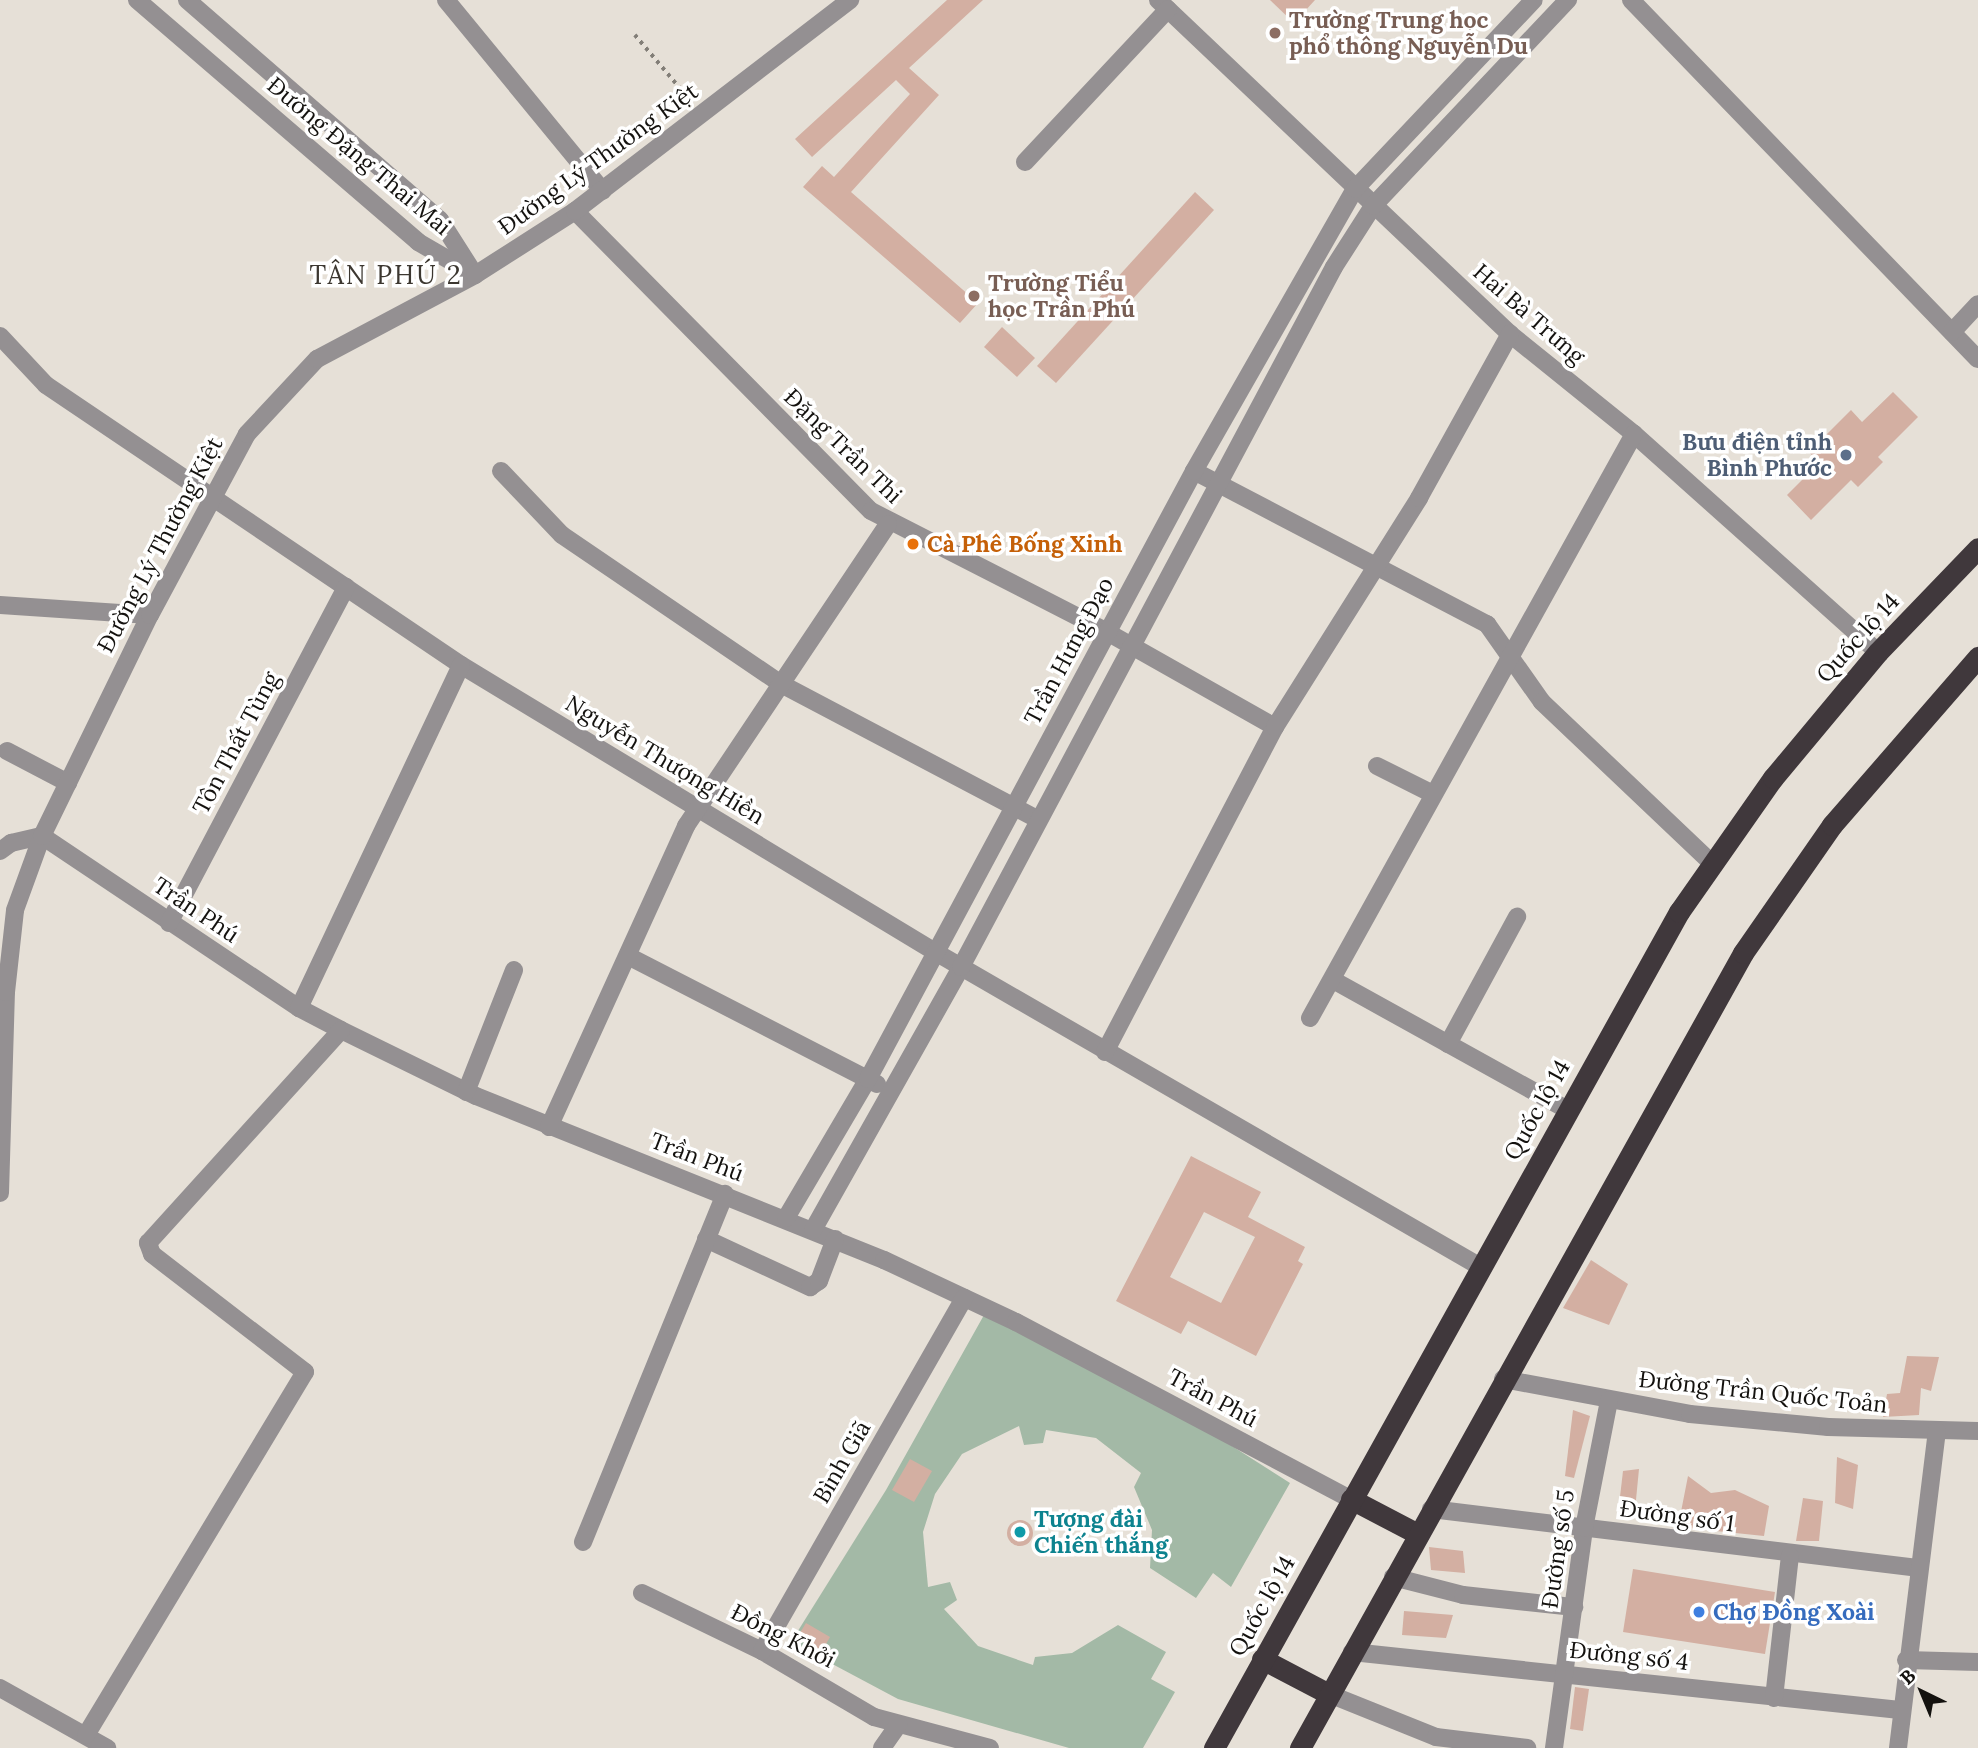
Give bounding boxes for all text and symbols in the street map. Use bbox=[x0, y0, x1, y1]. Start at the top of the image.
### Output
place label: Trường Trung học phổ thông Nguyễn Du bbox=[1289, 6, 1528, 60]
marker: Trường Trung học phổ thông Nguyễn Du bbox=[1267, 25, 1283, 41]
street label: Đường Đặng Thai Mai bbox=[262, 71, 456, 241]
street label: Đường Lý Thường Kiệt bbox=[493, 77, 703, 241]
street label: Hai Bà Trưng bbox=[1467, 258, 1591, 370]
district label: TÂN PHÚ 2 bbox=[311, 259, 461, 291]
place label: Trường Tiểu học Trần Phú bbox=[988, 269, 1135, 323]
marker: Trường Tiểu học Trần Phú bbox=[966, 288, 982, 304]
street label: Đặng Trần Thi bbox=[778, 383, 908, 509]
place label: Bưu điện tỉnh Bình Phước bbox=[1682, 428, 1832, 482]
street label: Đường Lý Thường Kiệt bbox=[91, 433, 229, 657]
marker: Bưu điện tỉnh Bình Phước bbox=[1838, 447, 1854, 463]
place label: Cà Phê Bống Xinh bbox=[927, 530, 1122, 558]
marker: Cà Phê Bống Xinh bbox=[905, 536, 921, 552]
street label: Trần Hưng Đạo bbox=[1019, 573, 1119, 729]
street label: Quốc lộ 14 bbox=[1811, 588, 1905, 688]
street label: Tôn Thất Tùng bbox=[187, 667, 285, 819]
street label: Nguyễn Thượng Hiền bbox=[560, 690, 770, 830]
street label: Trần Phú bbox=[148, 871, 244, 949]
street label: Quốc lộ 14 bbox=[1498, 1055, 1576, 1165]
street label: Trần Phú bbox=[647, 1127, 747, 1187]
street label: Trần Phú bbox=[1163, 1363, 1263, 1433]
street label: Đường Trần Quốc Toản bbox=[1637, 1365, 1889, 1419]
street label: Bình Giã bbox=[807, 1416, 877, 1508]
street label: Đường số 5 bbox=[1536, 1488, 1580, 1610]
street label: Đường số 1 bbox=[1618, 1494, 1736, 1538]
place label: Tượng đài Chiến thắng bbox=[1034, 1505, 1168, 1559]
marker: Tượng đài Chiến thắng bbox=[1012, 1524, 1028, 1540]
street label: Quốc lộ 14 bbox=[1223, 1551, 1301, 1661]
street label: Đồng Khởi bbox=[727, 1598, 839, 1674]
place label: Chợ Đồng Xoài bbox=[1713, 1598, 1874, 1626]
marker: Chợ Đồng Xoài bbox=[1691, 1604, 1707, 1620]
street label: Đường số 4 bbox=[1568, 1636, 1690, 1676]
north arrow bbox=[1887, 1657, 1957, 1727]
text: B bbox=[1895, 1664, 1920, 1690]

